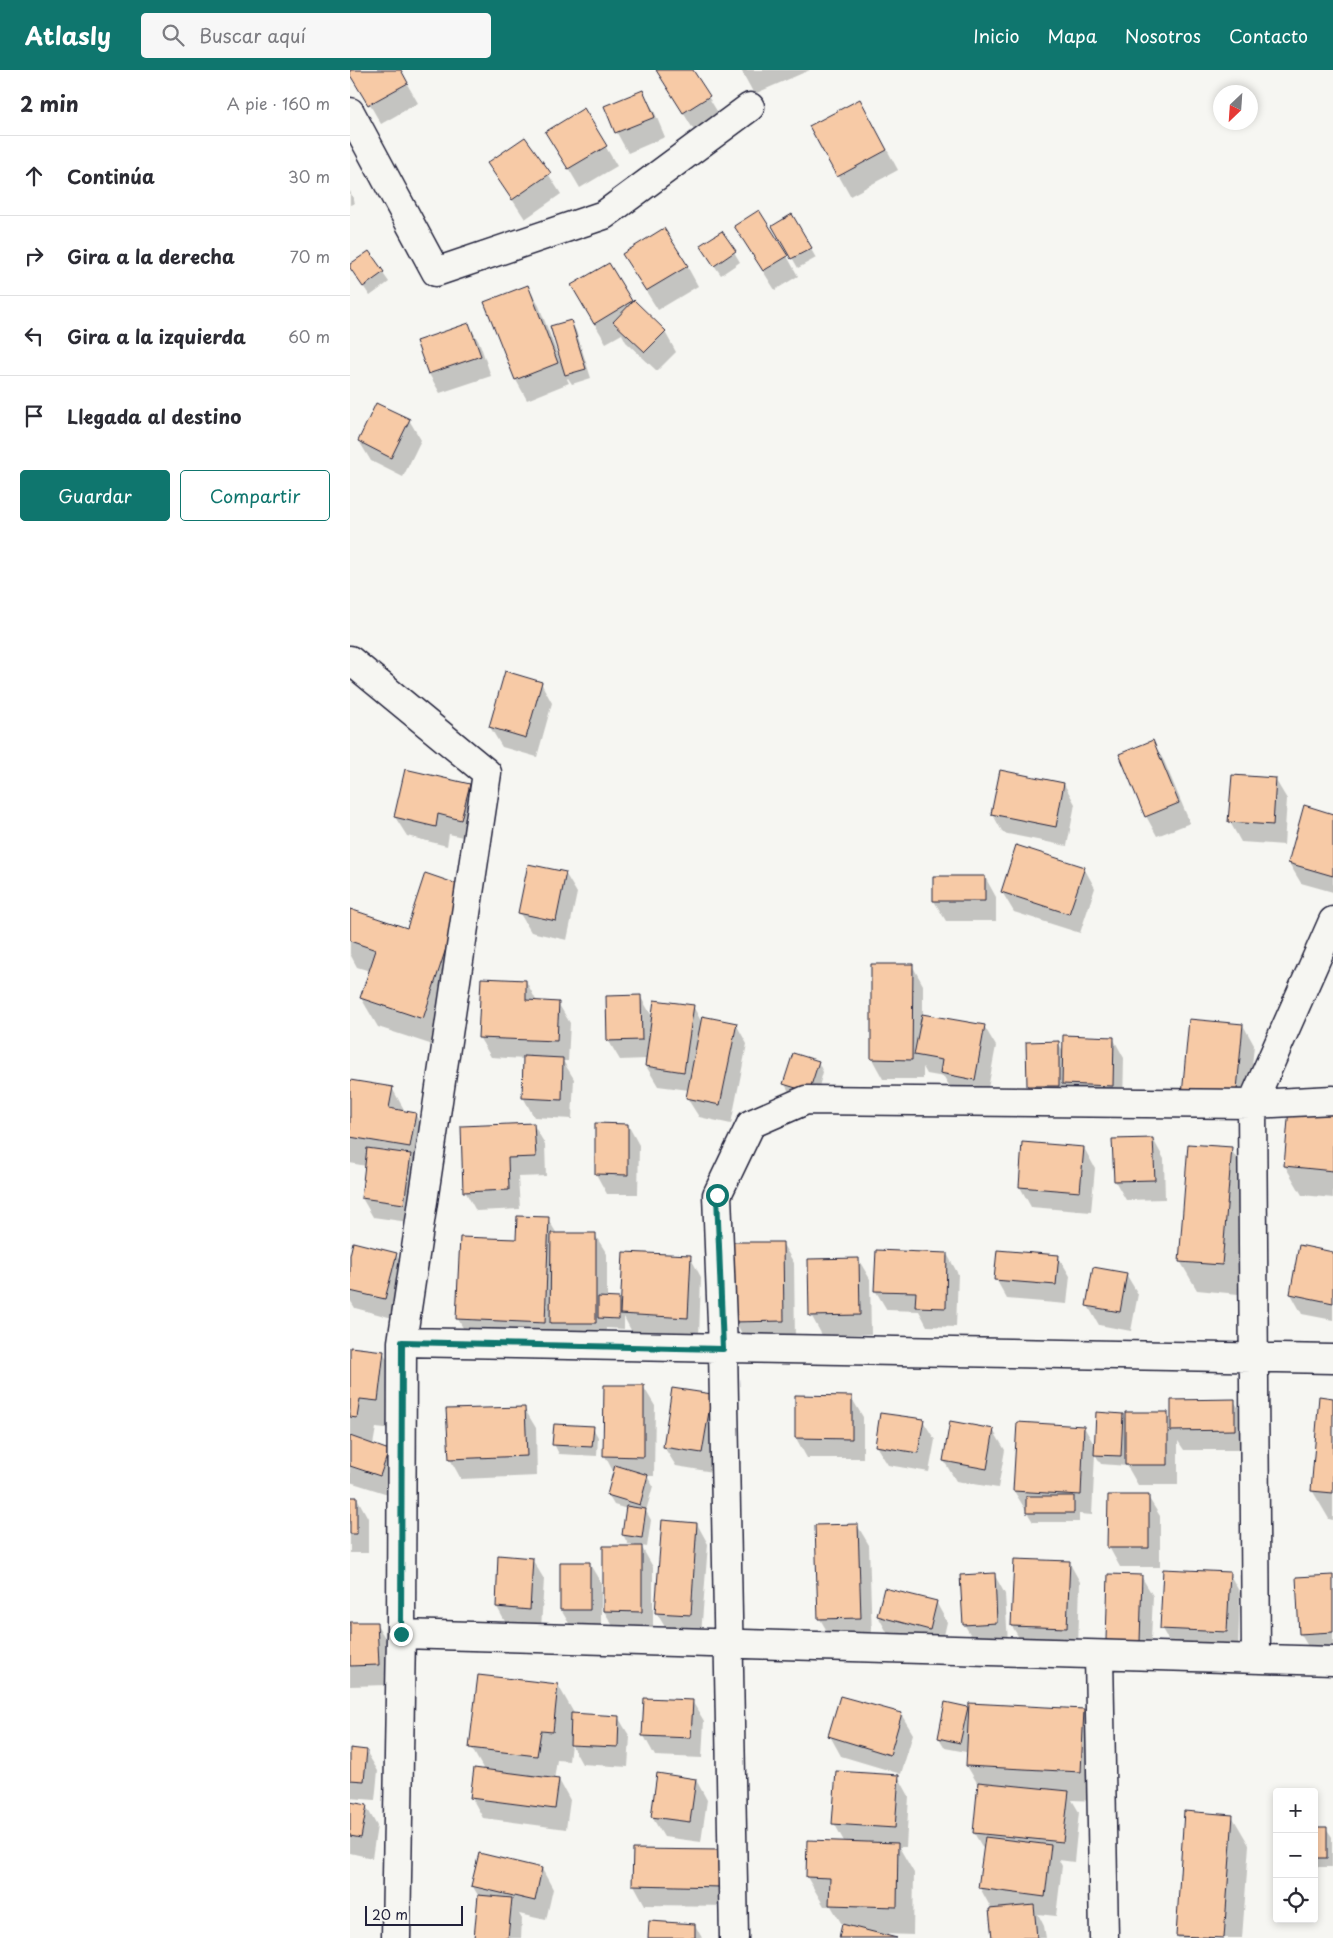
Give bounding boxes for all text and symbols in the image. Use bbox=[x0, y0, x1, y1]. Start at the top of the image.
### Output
search box bbox=[141, 13, 491, 58]
text: Atlasly bbox=[25, 17, 111, 53]
icon: search bbox=[159, 21, 187, 49]
text: Buscar aquí bbox=[199, 21, 306, 49]
text: Inicio bbox=[973, 22, 1020, 49]
text: Mapa bbox=[1048, 22, 1097, 49]
text: Nosotros bbox=[1125, 22, 1201, 49]
text: Contacto bbox=[1229, 22, 1308, 49]
north arrow bbox=[1213, 85, 1258, 130]
text: 2 min bbox=[20, 87, 79, 119]
text: A pie · 160 m bbox=[227, 91, 330, 115]
icon: ahead bbox=[20, 162, 48, 190]
text: Continúa bbox=[67, 162, 155, 190]
text: 30 m bbox=[288, 164, 330, 188]
icon: right bbox=[20, 242, 48, 270]
text: Gira a la derecha bbox=[67, 242, 235, 270]
text: 70 m bbox=[290, 244, 330, 268]
icon: left bbox=[20, 322, 48, 350]
text: Gira a la izquierda bbox=[67, 322, 246, 350]
text: 60 m bbox=[288, 324, 330, 348]
icon: arrive bbox=[20, 402, 48, 430]
text: Llegada al destino bbox=[67, 402, 241, 430]
button: Guardar bbox=[20, 470, 170, 521]
button: Compartir bbox=[180, 470, 330, 521]
route start bbox=[706, 1184, 729, 1207]
route end bbox=[390, 1623, 413, 1646]
map controls bbox=[1273, 1788, 1318, 1923]
button: + bbox=[1273, 1788, 1318, 1833]
button: − bbox=[1273, 1833, 1318, 1878]
button: locate bbox=[1273, 1878, 1318, 1923]
scale bar bbox=[365, 1903, 462, 1926]
text: 20 m bbox=[372, 1904, 408, 1925]

